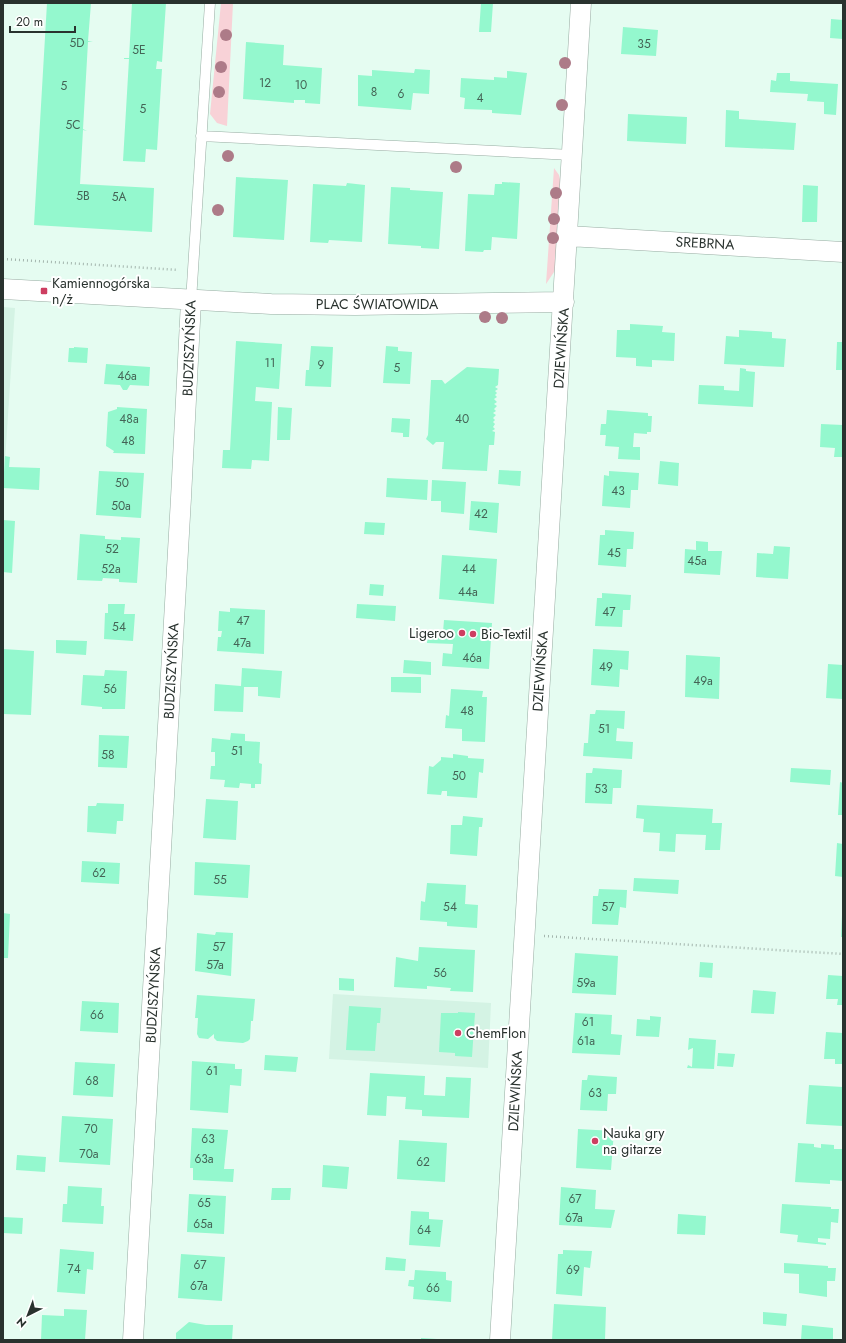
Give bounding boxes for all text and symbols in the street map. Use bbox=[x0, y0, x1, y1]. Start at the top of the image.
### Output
scale bar bbox=[10, 8, 75, 34]
text: 20 m bbox=[16, 13, 43, 31]
house number: 5D bbox=[70, 34, 84, 52]
house number: 35 bbox=[637, 35, 651, 53]
house number: 5E bbox=[132, 41, 146, 59]
house number: 12 bbox=[259, 74, 271, 92]
house number: 10 bbox=[295, 76, 307, 94]
house number: 5 bbox=[61, 77, 68, 95]
house number: 8 bbox=[371, 83, 377, 101]
house number: 6 bbox=[398, 85, 405, 103]
house number: 4 bbox=[477, 89, 484, 107]
house number: 5 bbox=[140, 100, 147, 118]
house number: 5C bbox=[66, 116, 81, 134]
house number: 5B bbox=[76, 187, 90, 205]
house number: 5A bbox=[112, 188, 126, 206]
street label: SREBRNA bbox=[675, 231, 736, 255]
place label: Kamiennogórska n/ż bbox=[52, 273, 150, 309]
marker: Kamiennogórska n/ż bbox=[39, 286, 49, 296]
street label: PLAC ŚWIATOWIDA bbox=[316, 294, 439, 314]
street label: BUDZISZYŃSKA bbox=[177, 299, 201, 396]
street label: DZIEWIŃSKA bbox=[548, 306, 574, 389]
house number: 11 bbox=[265, 354, 275, 372]
house number: 9 bbox=[318, 356, 325, 374]
house number: 5 bbox=[394, 359, 401, 377]
house number: 46a bbox=[117, 367, 137, 385]
house number: 48a bbox=[119, 410, 139, 428]
house number: 40 bbox=[455, 410, 469, 428]
house number: 48 bbox=[121, 432, 135, 450]
house number: 50 bbox=[115, 474, 129, 492]
house number: 43 bbox=[611, 482, 625, 500]
house number: 50a bbox=[111, 497, 131, 515]
house number: 42 bbox=[474, 505, 488, 523]
house number: 52 bbox=[105, 540, 119, 558]
house number: 45 bbox=[607, 544, 621, 562]
house number: 45a bbox=[687, 552, 707, 570]
house number: 52a bbox=[101, 560, 121, 578]
house number: 44 bbox=[462, 560, 476, 578]
house number: 44a bbox=[458, 583, 478, 601]
house number: 47 bbox=[602, 603, 616, 621]
house number: 47 bbox=[236, 612, 250, 630]
house number: 54 bbox=[112, 618, 126, 636]
street label: BUDZISZYŃSKA bbox=[159, 622, 184, 719]
place label: Ligeroo bbox=[409, 623, 454, 643]
place label: Bio-Textil bbox=[481, 624, 531, 644]
marker: Ligeroo bbox=[457, 628, 467, 638]
marker: Bio-Textil bbox=[468, 629, 478, 639]
street label: DZIEWIŃSKA bbox=[527, 629, 553, 712]
house number: 47a bbox=[233, 634, 251, 652]
house number: 46a bbox=[462, 649, 482, 667]
house number: 49 bbox=[599, 658, 613, 676]
house number: 49a bbox=[693, 672, 713, 690]
house number: 56 bbox=[103, 680, 117, 698]
house number: 48 bbox=[460, 702, 474, 720]
house number: 51 bbox=[598, 720, 610, 738]
house number: 51 bbox=[231, 742, 243, 760]
house number: 58 bbox=[101, 746, 115, 764]
house number: 50 bbox=[452, 767, 466, 785]
house number: 53 bbox=[594, 780, 608, 798]
house number: 62 bbox=[92, 864, 106, 882]
house number: 55 bbox=[213, 871, 227, 889]
house number: 54 bbox=[443, 898, 457, 916]
house number: 57 bbox=[601, 898, 615, 916]
house number: 57 bbox=[212, 938, 226, 956]
street label: BUDZISZYŃSKA bbox=[141, 946, 166, 1043]
house number: 57a bbox=[206, 956, 224, 974]
house number: 56 bbox=[433, 964, 447, 982]
house number: 59a bbox=[576, 974, 596, 992]
house number: 66 bbox=[90, 1006, 104, 1024]
house number: 61 bbox=[582, 1013, 594, 1031]
place label: ChemFlon bbox=[466, 1023, 526, 1043]
marker: ChemFlon bbox=[453, 1028, 463, 1038]
house number: 61a bbox=[577, 1032, 595, 1050]
street label: DZIEWIŃSKA bbox=[503, 1049, 527, 1132]
house number: 61 bbox=[206, 1062, 218, 1080]
house number: 68 bbox=[85, 1072, 99, 1090]
house number: 63 bbox=[588, 1084, 602, 1102]
house number: 70 bbox=[84, 1120, 98, 1138]
place label: Nauka gry na gitarze bbox=[603, 1123, 665, 1159]
house number: 63 bbox=[201, 1130, 215, 1148]
marker: Nauka gry na gitarze bbox=[590, 1136, 600, 1146]
house number: 70a bbox=[79, 1145, 99, 1163]
house number: 63a bbox=[194, 1150, 214, 1168]
house number: 62 bbox=[416, 1153, 430, 1171]
house number: 67 bbox=[568, 1190, 582, 1208]
house number: 65 bbox=[197, 1194, 211, 1212]
house number: 67a bbox=[565, 1209, 583, 1227]
house number: 65a bbox=[193, 1215, 213, 1233]
house number: 64 bbox=[417, 1221, 431, 1239]
house number: 67 bbox=[193, 1256, 207, 1274]
house number: 74 bbox=[67, 1260, 81, 1278]
house number: 69 bbox=[566, 1261, 580, 1279]
house number: 67a bbox=[190, 1277, 208, 1295]
house number: 66 bbox=[426, 1279, 440, 1297]
north arrow bbox=[8, 1295, 48, 1335]
text: N bbox=[13, 1314, 30, 1331]

